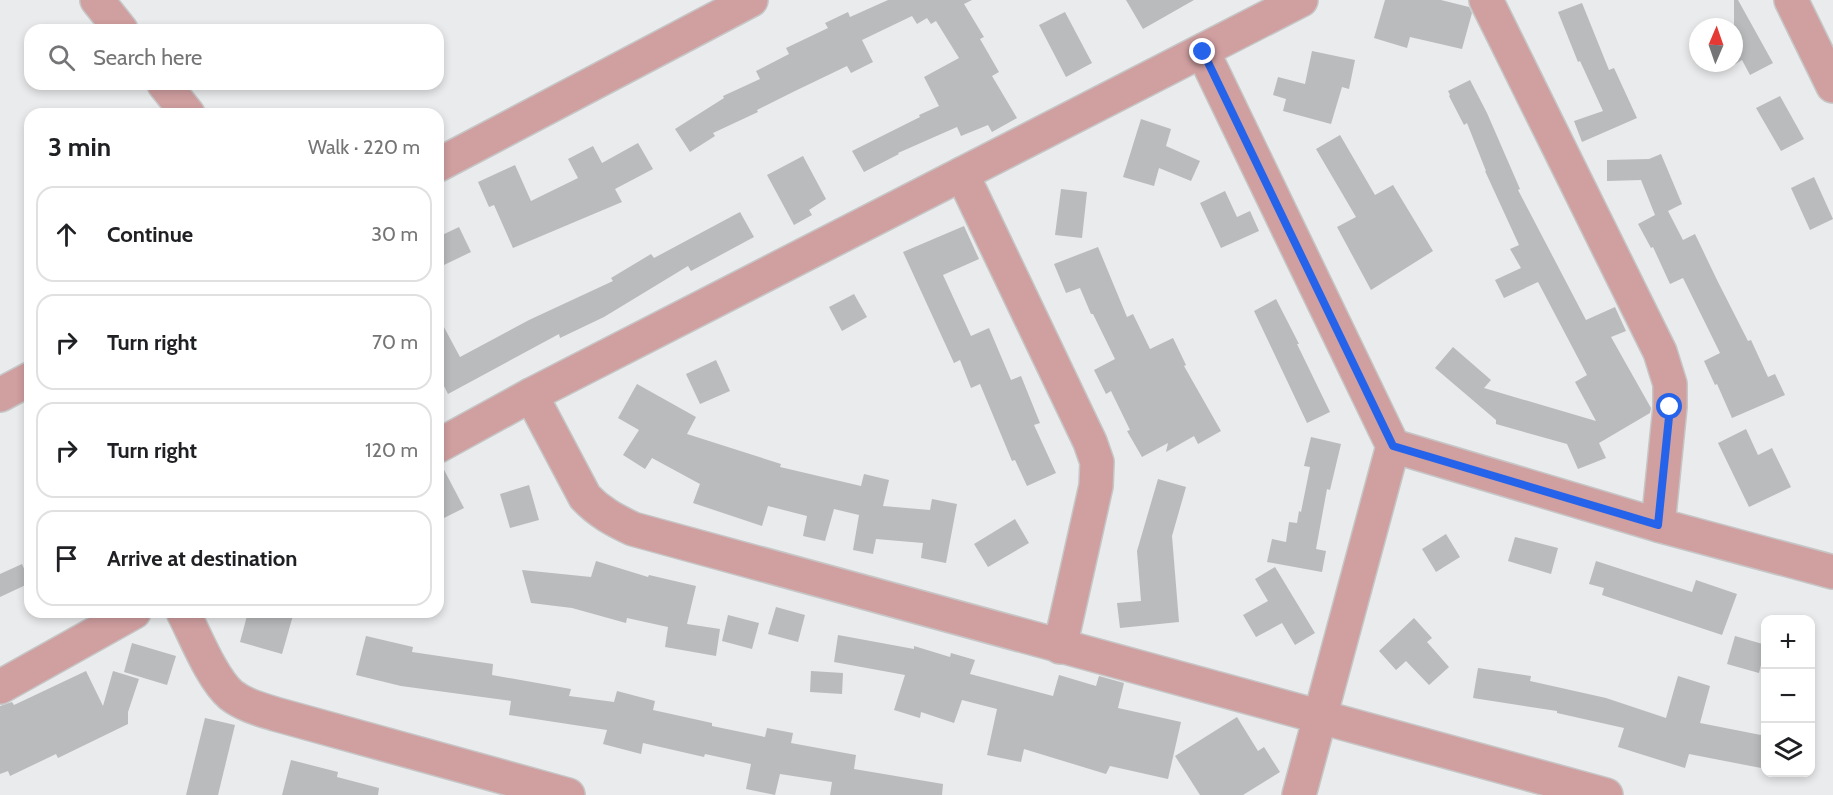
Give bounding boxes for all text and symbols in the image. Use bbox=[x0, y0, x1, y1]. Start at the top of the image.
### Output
north arrow bbox=[1689, 18, 1743, 72]
search box bbox=[24, 24, 444, 90]
route end bbox=[1189, 38, 1215, 64]
icon: search bbox=[45, 41, 78, 74]
text: Search here bbox=[93, 44, 202, 71]
text: 3 min bbox=[48, 131, 111, 163]
text: Walk · 220 m bbox=[308, 135, 420, 159]
icon: ahead bbox=[50, 218, 83, 251]
text: Continue bbox=[107, 221, 193, 248]
text: 30 m bbox=[371, 222, 418, 246]
icon: right bbox=[50, 326, 83, 359]
text: Turn right bbox=[107, 329, 197, 356]
text: 70 m bbox=[372, 330, 418, 354]
route start bbox=[1656, 393, 1682, 419]
icon: right bbox=[50, 434, 83, 467]
text: Turn right bbox=[107, 437, 197, 464]
text: 120 m bbox=[365, 438, 418, 462]
icon: arrive bbox=[50, 542, 83, 575]
text: Arrive at destination bbox=[107, 545, 297, 572]
map controls bbox=[1761, 615, 1815, 777]
button: + bbox=[1761, 615, 1815, 669]
button: − bbox=[1761, 669, 1815, 723]
button: layers bbox=[1761, 723, 1815, 777]

